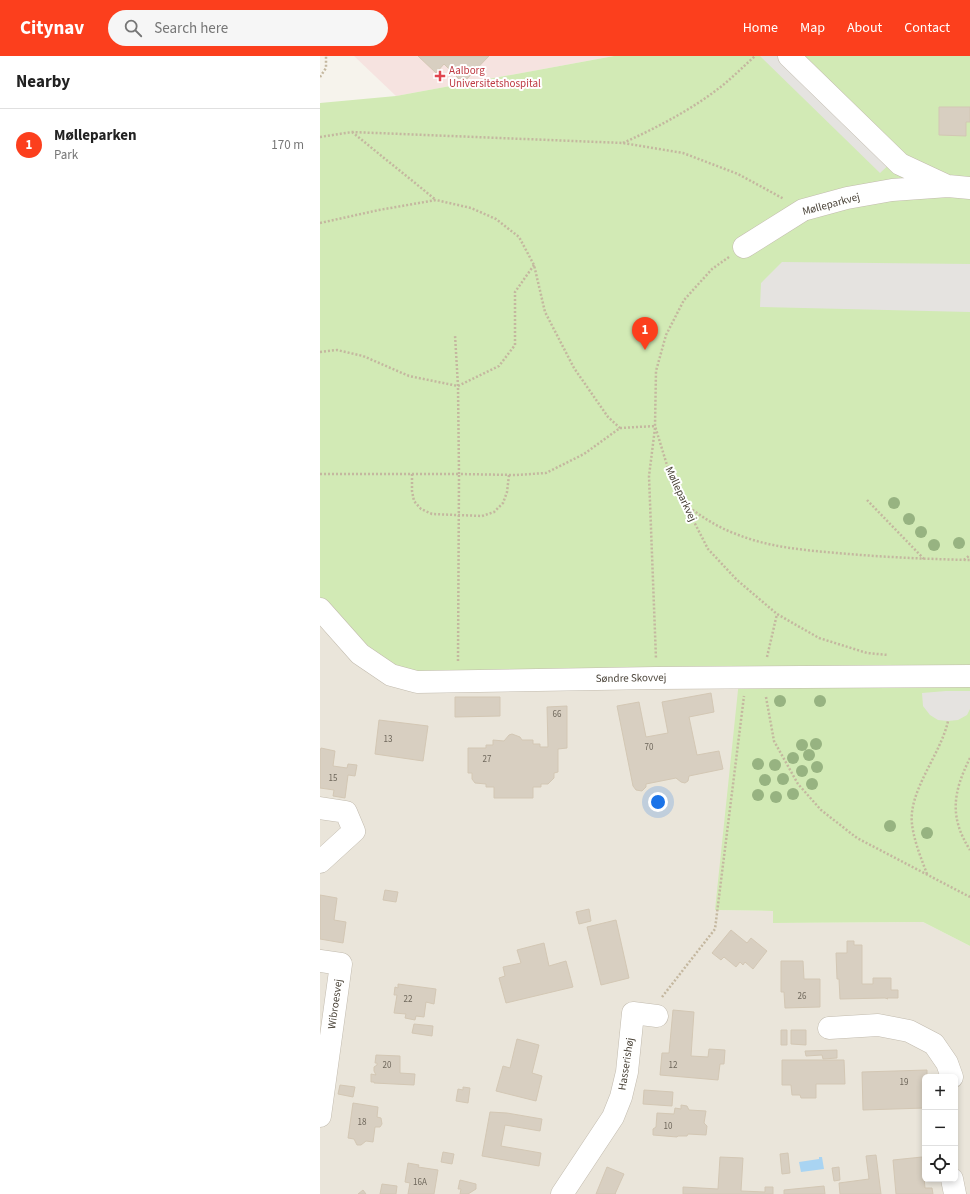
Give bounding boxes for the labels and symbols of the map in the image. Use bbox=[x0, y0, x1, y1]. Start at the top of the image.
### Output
place label: Aalborg Universitetshospital bbox=[449, 63, 541, 91]
marker: Aalborg Universitetshospital bbox=[434, 70, 446, 82]
street label: Mølleparkvej bbox=[801, 189, 861, 219]
pin: 1 bbox=[632, 317, 658, 350]
street label: Mølleparkvej bbox=[662, 464, 700, 524]
street label: Søndre Skovvej bbox=[595, 670, 667, 686]
house number: 66 bbox=[553, 708, 562, 721]
house number: 13 bbox=[384, 733, 393, 746]
house number: 70 bbox=[645, 741, 654, 754]
house number: 27 bbox=[483, 753, 492, 766]
house number: 15 bbox=[329, 772, 338, 785]
your location bbox=[648, 792, 668, 812]
street label: Wibroesvej bbox=[324, 978, 346, 1030]
house number: 26 bbox=[798, 990, 807, 1003]
house number: 22 bbox=[404, 993, 413, 1006]
street label: Hasserishøj bbox=[614, 1037, 638, 1091]
house number: 20 bbox=[383, 1059, 392, 1072]
house number: 12 bbox=[669, 1059, 678, 1072]
house number: 19 bbox=[900, 1076, 909, 1089]
house number: 18 bbox=[358, 1116, 367, 1129]
house number: 10 bbox=[664, 1120, 673, 1133]
house number: 16A bbox=[413, 1176, 427, 1189]

